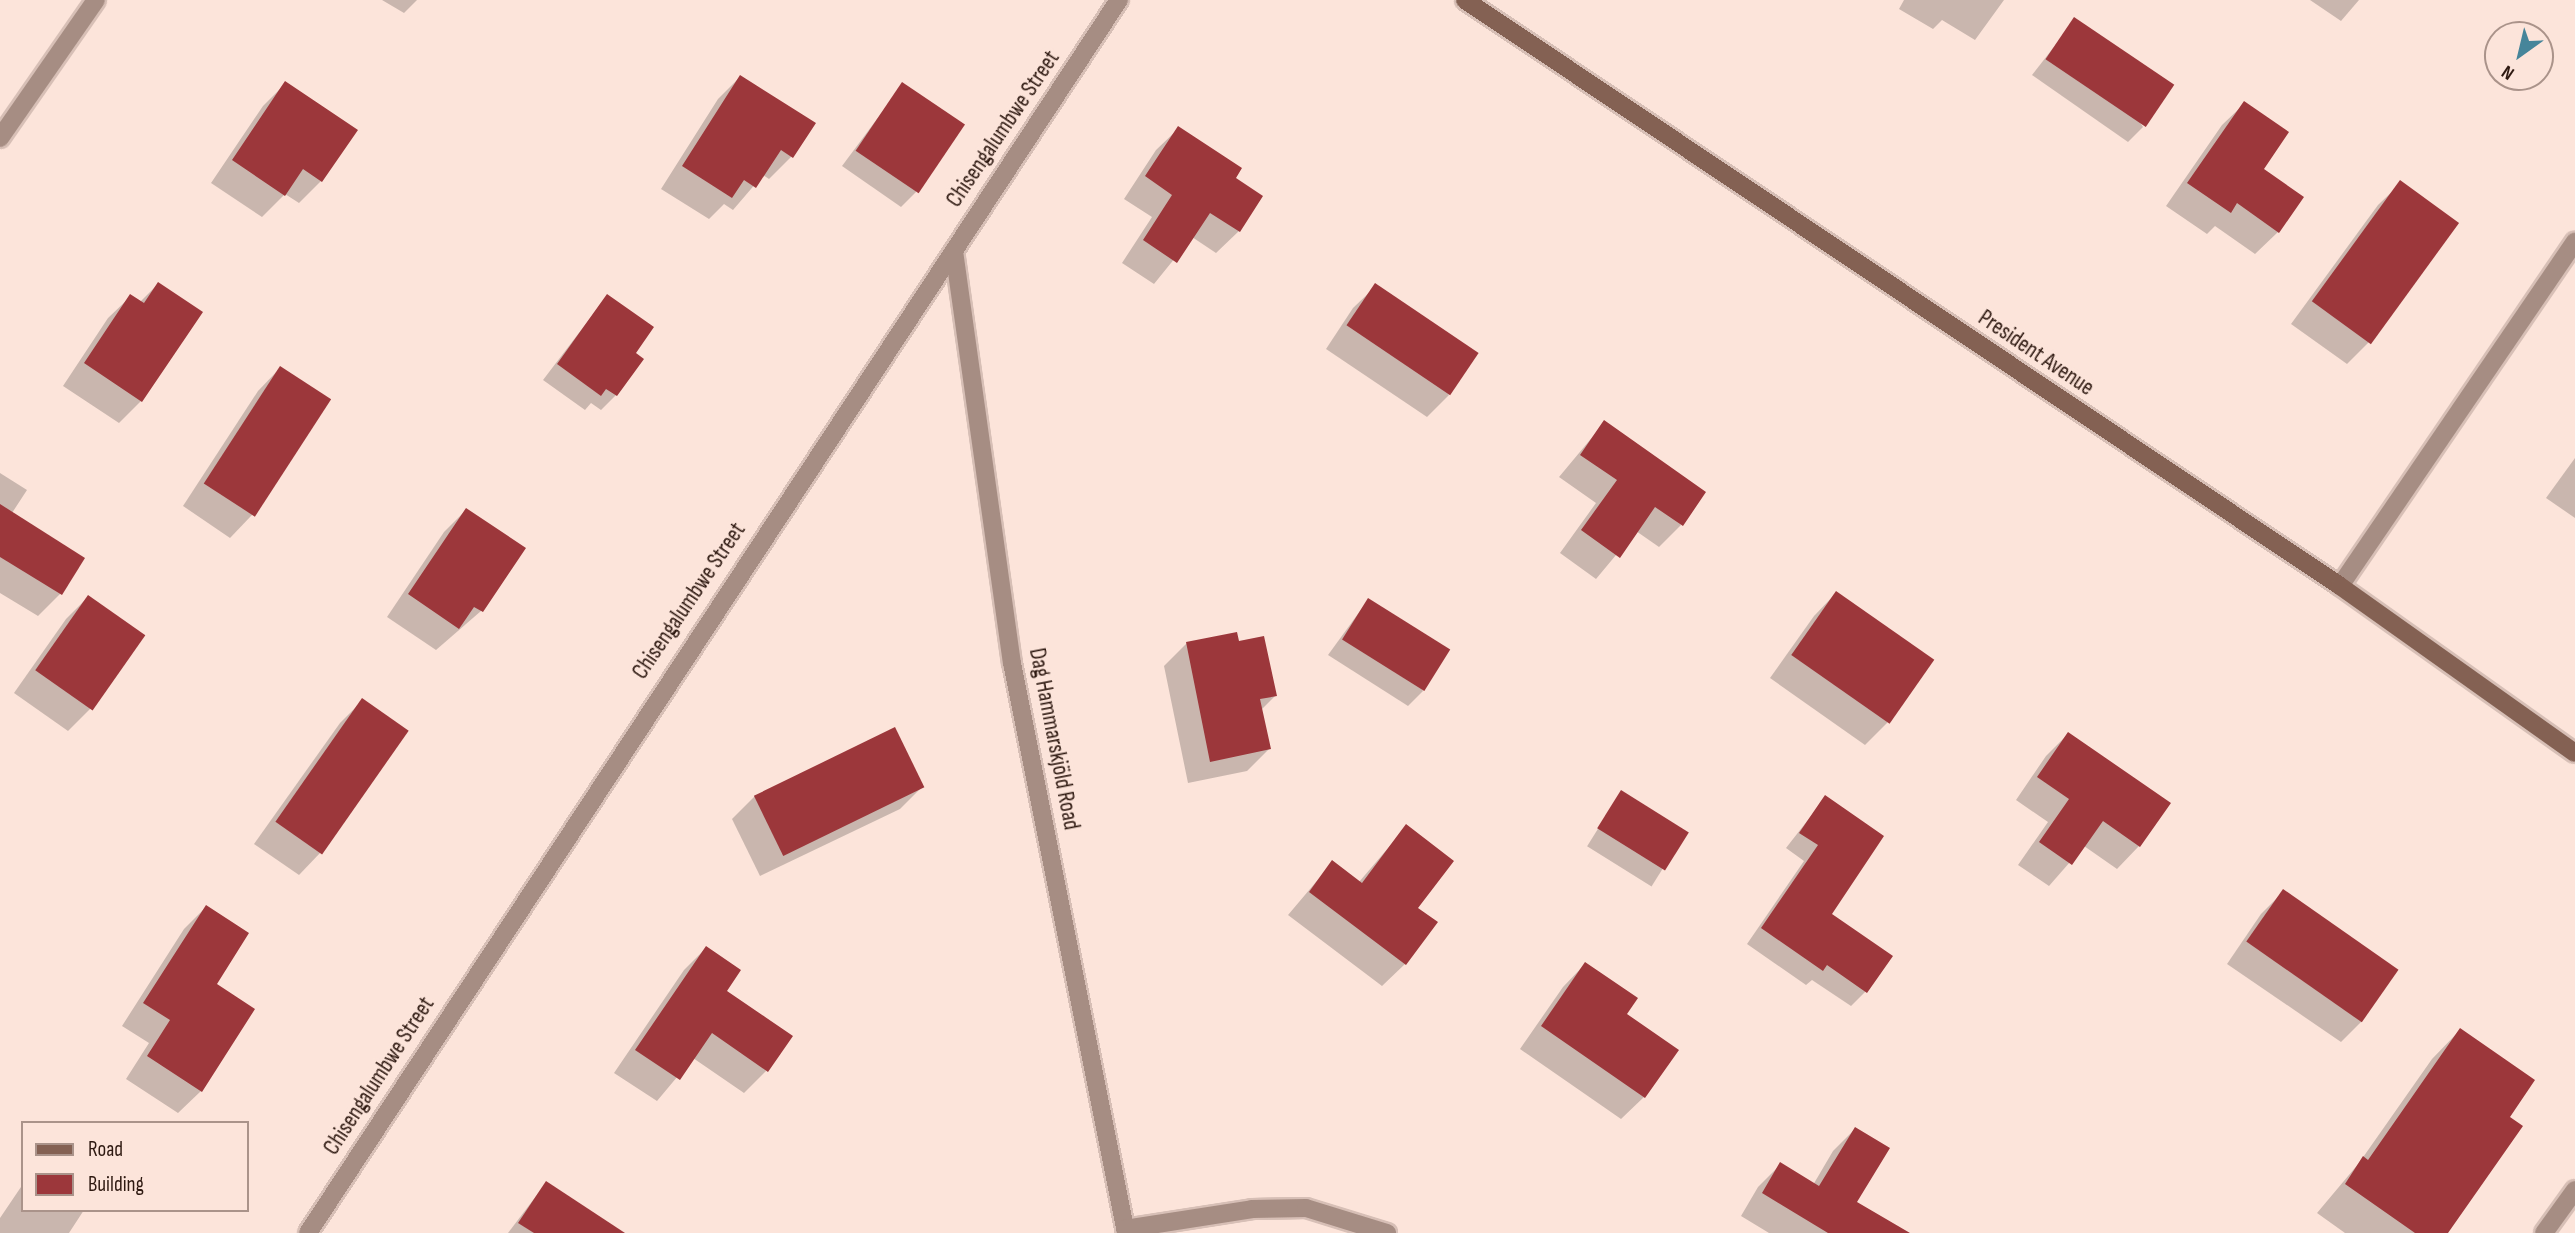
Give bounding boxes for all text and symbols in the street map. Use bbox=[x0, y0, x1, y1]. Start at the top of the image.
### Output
north arrow bbox=[2484, 21, 2554, 91]
street label: Chisengalumbwe Street bbox=[940, 46, 1066, 212]
text: N bbox=[2497, 60, 2519, 85]
street label: President Avenue bbox=[1973, 304, 2099, 402]
street label: Chisengalumbwe Street bbox=[626, 518, 752, 684]
street label: Dag Hammarskjöld Road bbox=[1023, 646, 1085, 832]
street label: Chisengalumbwe Street bbox=[318, 992, 440, 1160]
legend bbox=[21, 1121, 248, 1212]
text: Road bbox=[88, 1137, 123, 1162]
text: Building bbox=[88, 1172, 144, 1197]

